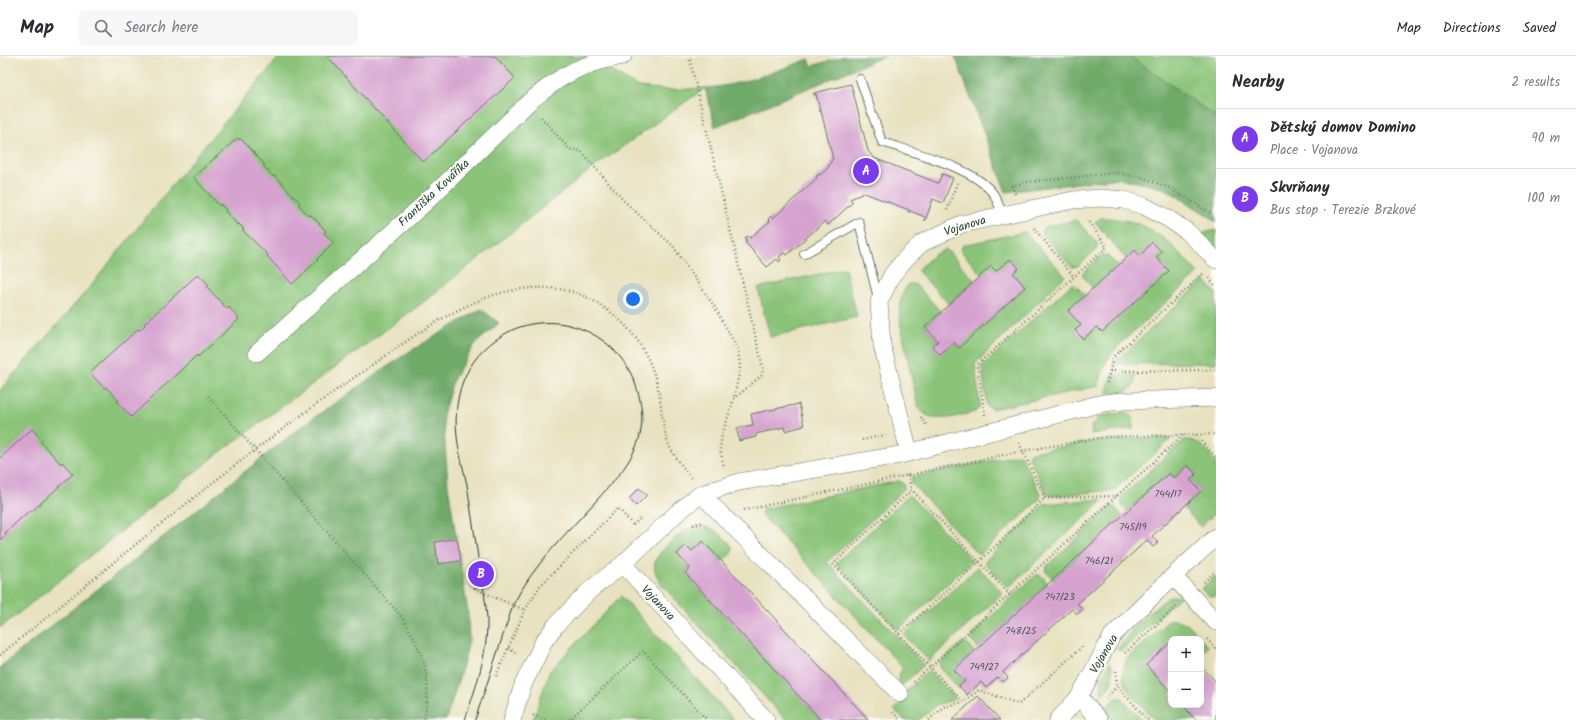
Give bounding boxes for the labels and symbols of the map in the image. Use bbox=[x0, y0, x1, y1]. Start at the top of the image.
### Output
street label: Františka Kováříka bbox=[394, 154, 474, 231]
pin: A bbox=[853, 156, 879, 186]
street label: Vojanova bbox=[942, 211, 989, 241]
your location bbox=[623, 289, 643, 309]
house number: 744/17 bbox=[1155, 486, 1182, 502]
house number: 745/19 bbox=[1119, 519, 1147, 535]
house number: 746/21 bbox=[1085, 553, 1113, 569]
pin: B bbox=[468, 559, 494, 589]
street label: Vojanova bbox=[636, 581, 680, 625]
house number: 747/23 bbox=[1045, 589, 1075, 605]
house number: 748/25 bbox=[1006, 623, 1037, 639]
street label: Vojanova bbox=[1085, 630, 1123, 677]
house number: 749/27 bbox=[970, 659, 999, 675]

